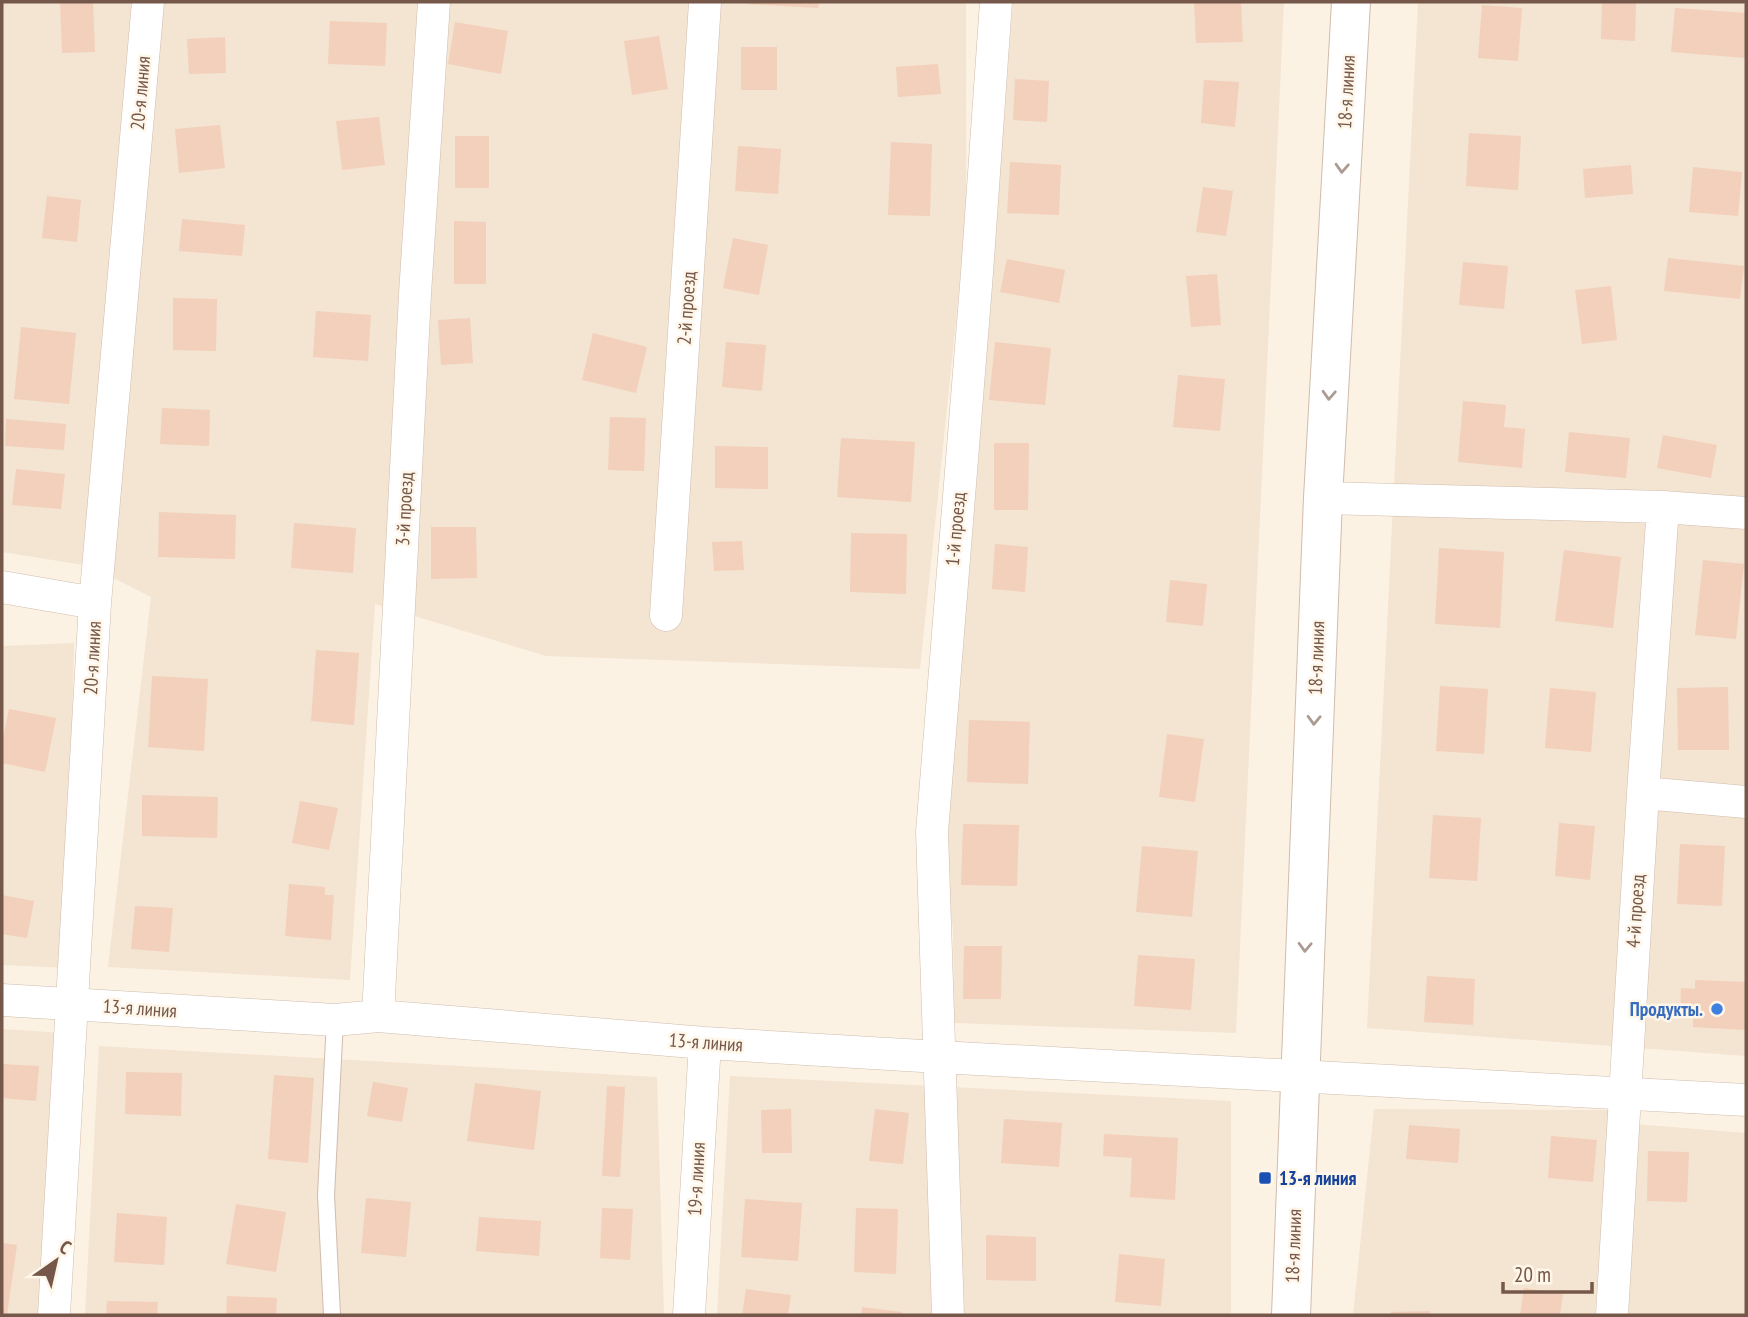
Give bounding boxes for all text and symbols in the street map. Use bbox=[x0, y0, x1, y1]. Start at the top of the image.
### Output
street label: 18-я линия bbox=[1332, 54, 1360, 130]
street label: 20-я линия bbox=[125, 55, 155, 131]
one-way arrow bbox=[1334, 163, 1349, 174]
street label: 2-й проезд bbox=[671, 270, 701, 346]
one-way arrow bbox=[1321, 390, 1336, 401]
street label: 3-й проезд bbox=[390, 471, 418, 547]
street label: 1-й проезд bbox=[940, 490, 970, 567]
street label: 20-я линия bbox=[78, 620, 106, 696]
street label: 18-я линия bbox=[1303, 621, 1329, 695]
one-way arrow bbox=[1306, 715, 1321, 726]
street label: 4-й проезд bbox=[1620, 873, 1650, 949]
one-way arrow bbox=[1297, 942, 1312, 953]
street label: 13-я линия bbox=[102, 993, 178, 1023]
place label: Продукты. bbox=[1630, 997, 1703, 1021]
marker: Продукты. bbox=[1709, 1001, 1725, 1017]
street label: 13-я линия bbox=[668, 1027, 744, 1057]
street label: 19-я линия bbox=[682, 1141, 710, 1217]
place label: 13-я линия bbox=[1279, 1166, 1356, 1190]
marker: 13-я линия bbox=[1257, 1170, 1273, 1186]
street label: 18-я линия bbox=[1280, 1209, 1306, 1283]
north arrow bbox=[21, 1226, 91, 1296]
text: С bbox=[55, 1235, 76, 1259]
scale bar bbox=[1503, 1250, 1592, 1294]
text: 20 m bbox=[1514, 1261, 1551, 1288]

